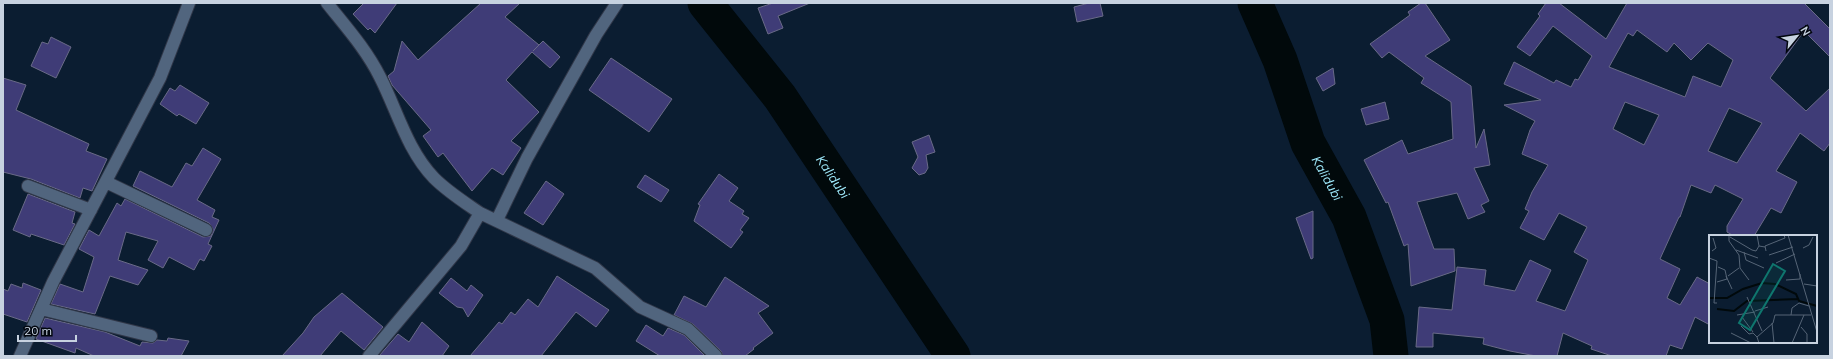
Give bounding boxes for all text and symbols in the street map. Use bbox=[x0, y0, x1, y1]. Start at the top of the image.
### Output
north arrow bbox=[1777, 16, 1817, 56]
text: N bbox=[1798, 24, 1814, 38]
water label: Kalidubi bbox=[813, 152, 854, 202]
water label: Kalidubi bbox=[1309, 153, 1347, 204]
inset map bbox=[1709, 235, 1817, 343]
scale bar bbox=[18, 317, 76, 343]
text: 20 m bbox=[24, 323, 52, 338]

